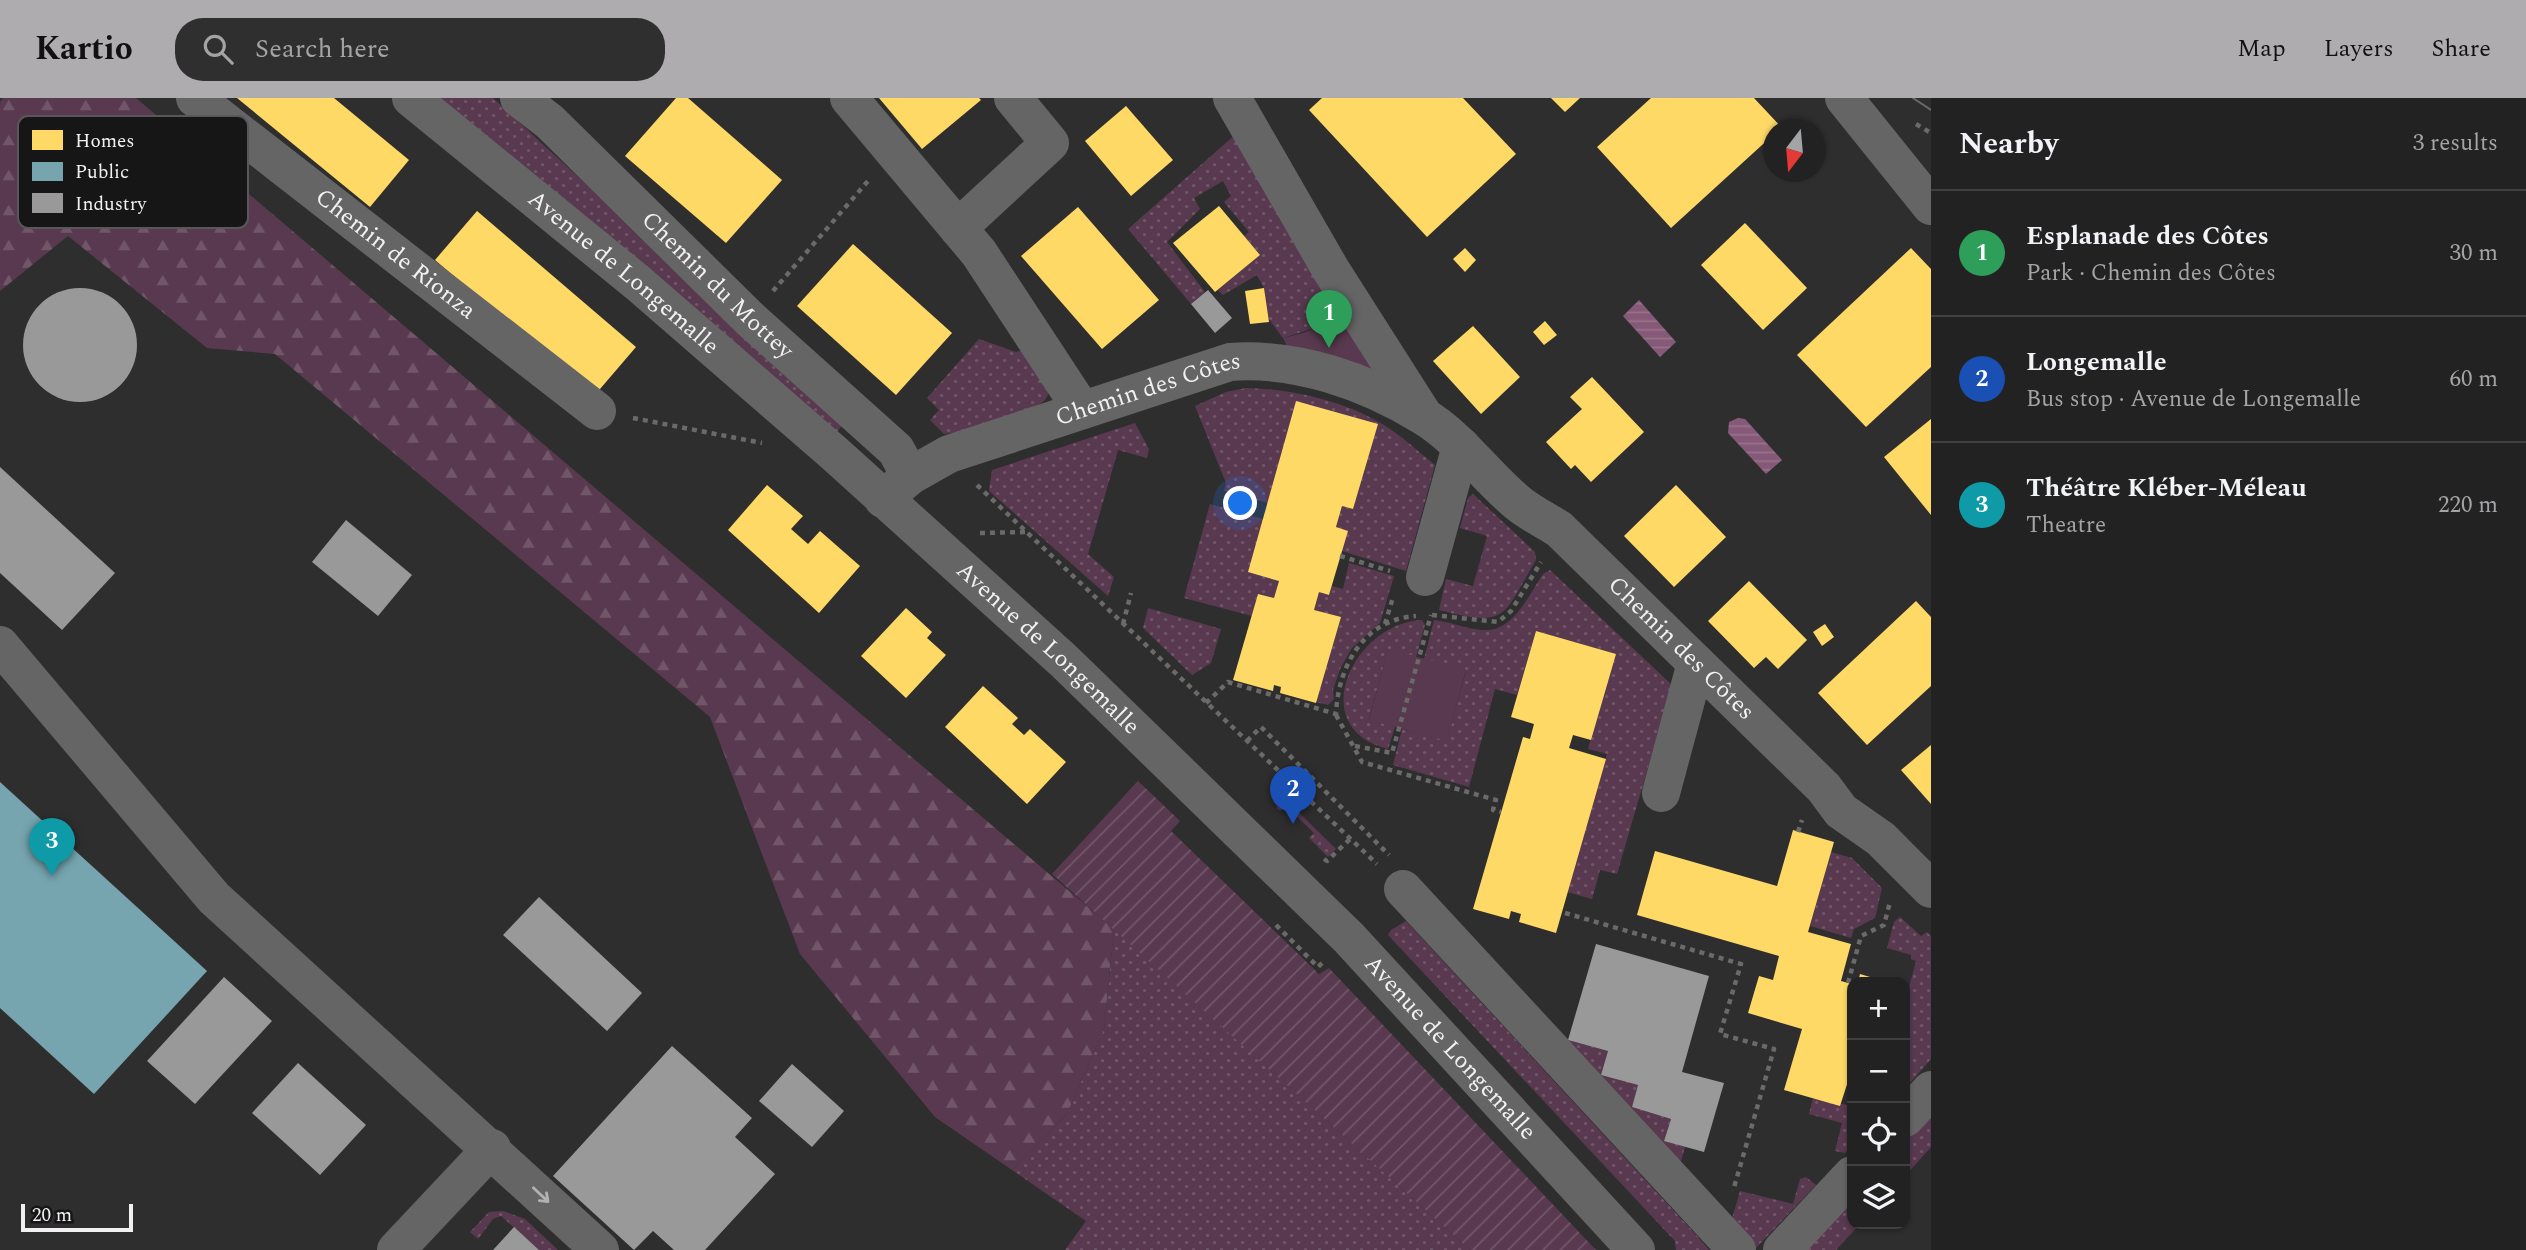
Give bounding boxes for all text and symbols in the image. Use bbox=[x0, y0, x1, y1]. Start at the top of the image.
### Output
search box bbox=[175, 18, 665, 81]
text: Kartio bbox=[35, 24, 133, 74]
text: Search here bbox=[255, 29, 390, 69]
icon: search bbox=[199, 30, 237, 68]
text: Map bbox=[2237, 31, 2286, 67]
text: Layers bbox=[2324, 31, 2394, 67]
text: Share bbox=[2432, 31, 2491, 67]
legend bbox=[18, 116, 248, 228]
north arrow bbox=[1763, 119, 1826, 182]
text: Nearby bbox=[1959, 121, 2058, 167]
text: 3 results bbox=[2413, 126, 2498, 161]
text: Homes bbox=[75, 127, 134, 156]
text: Public bbox=[75, 158, 129, 187]
street label: Chemin de Rionza bbox=[307, 180, 484, 328]
street label: Avenue de Longemalle bbox=[520, 182, 727, 364]
text: Industry bbox=[75, 190, 147, 219]
street label: Chemin du Mottey bbox=[633, 203, 803, 369]
text: Esplanade des Côtes bbox=[2026, 216, 2269, 256]
text: 1 bbox=[1976, 236, 1988, 271]
text: 30 m bbox=[2449, 236, 2498, 271]
text: Park · Chemin des Côtes bbox=[2026, 256, 2276, 291]
pin: 1 bbox=[1306, 290, 1352, 348]
text: Longemalle bbox=[2026, 342, 2167, 382]
street label: Chemin des Côtes bbox=[1051, 343, 1242, 436]
text: 2 bbox=[1976, 362, 1988, 397]
text: 60 m bbox=[2449, 362, 2498, 397]
text: Bus stop · Avenue de Longemalle bbox=[2026, 382, 2361, 417]
text: Théâtre Kléber-Méleau bbox=[2026, 468, 2307, 508]
your location bbox=[1223, 486, 1257, 520]
text: 3 bbox=[1976, 488, 1988, 523]
text: 220 m bbox=[2438, 488, 2498, 523]
text: Theatre bbox=[2026, 508, 2106, 543]
street label: Avenue de Longemalle bbox=[948, 553, 1148, 744]
street label: Chemin des Côtes bbox=[1599, 568, 1763, 729]
pin: 2 bbox=[1270, 766, 1316, 824]
pin: 3 bbox=[29, 818, 75, 876]
street label: Avenue de Longemalle bbox=[1355, 947, 1545, 1149]
map controls bbox=[1847, 977, 1910, 1229]
button: + bbox=[1847, 977, 1910, 1040]
button: − bbox=[1847, 1040, 1910, 1103]
button: locate bbox=[1847, 1103, 1910, 1166]
button: layers bbox=[1847, 1166, 1910, 1229]
one-way arrow bbox=[532, 1186, 549, 1203]
scale bar bbox=[21, 1201, 133, 1233]
text: 20 m bbox=[32, 1201, 72, 1230]

